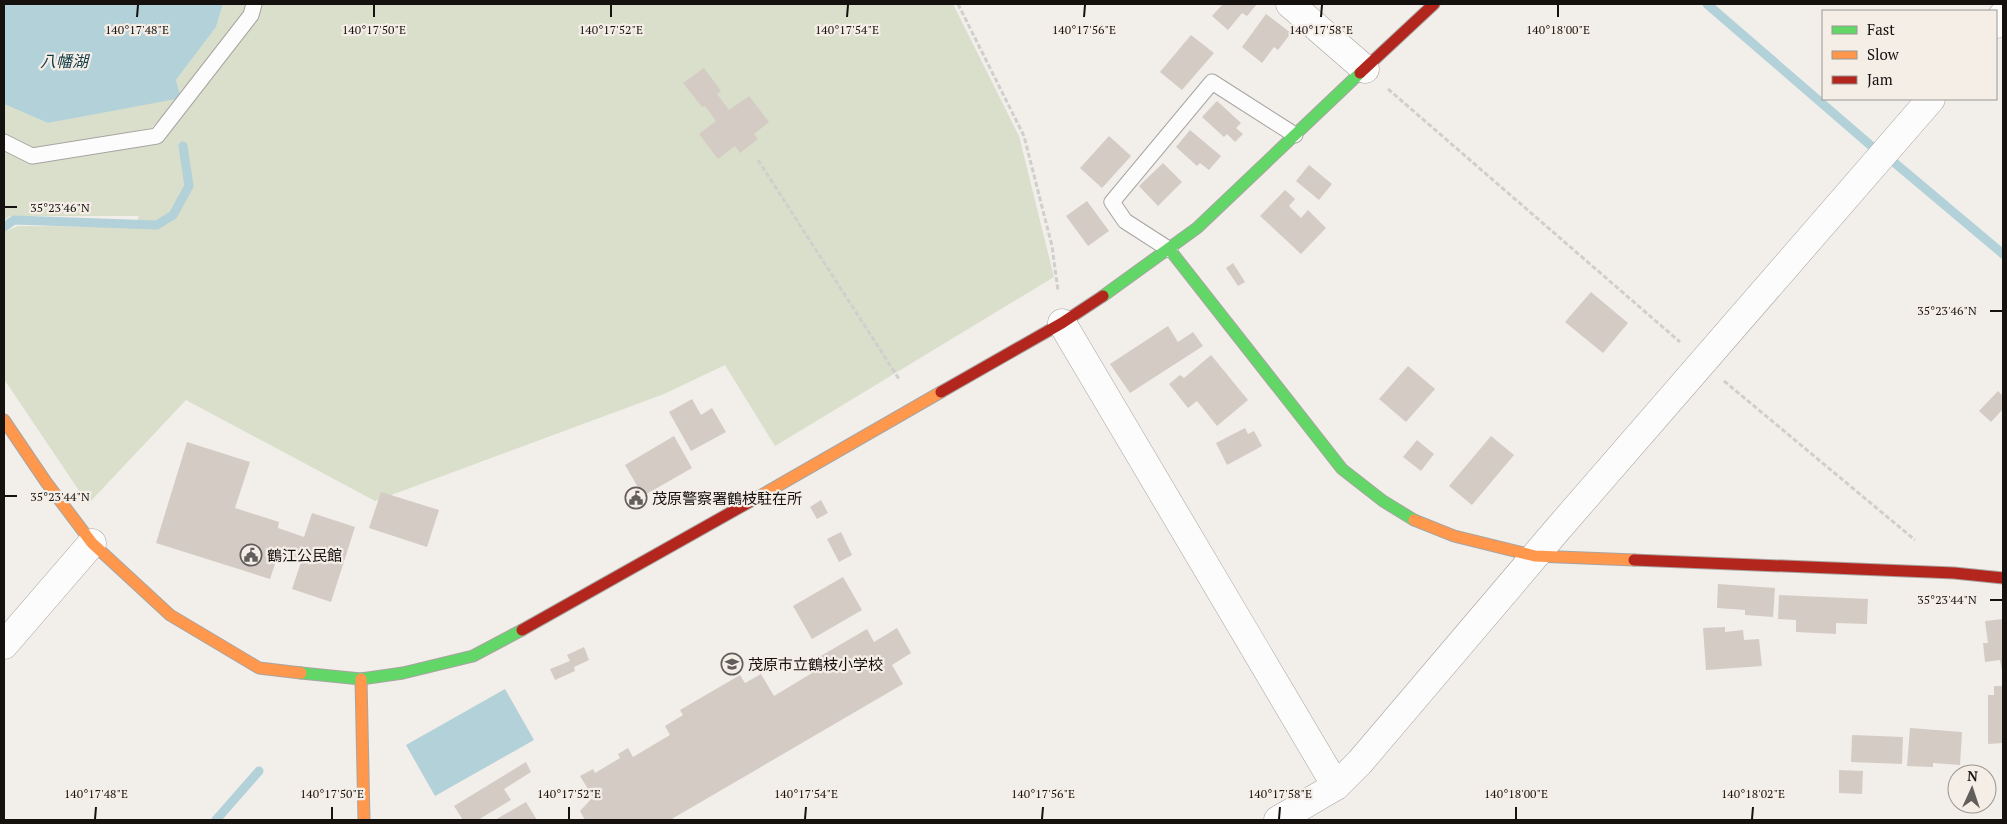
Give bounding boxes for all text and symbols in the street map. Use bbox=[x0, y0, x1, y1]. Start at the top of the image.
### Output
legend bbox=[1822, 10, 1997, 100]
text: Fast bbox=[1867, 19, 1895, 39]
text: 140°17'48"E bbox=[105, 22, 169, 37]
text: 140°17'50"E bbox=[342, 22, 406, 37]
text: 140°17'52"E bbox=[579, 22, 643, 37]
text: 140°17'54"E bbox=[815, 22, 879, 37]
text: 140°17'56"E bbox=[1052, 22, 1116, 37]
text: 140°17'58"E bbox=[1289, 22, 1353, 37]
text: 140°18'00"E bbox=[1526, 22, 1590, 37]
text: Slow bbox=[1867, 44, 1900, 64]
water label: 八幡湖 bbox=[40, 50, 91, 72]
text: Jam bbox=[1867, 69, 1893, 89]
text: 35°23'46"N bbox=[30, 200, 90, 215]
text: 35°23'46"N bbox=[1917, 303, 1977, 318]
public building icon: 茂原警察署鶴枝駐在所 bbox=[624, 486, 648, 510]
place label: 茂原警察署鶴枝駐在所 bbox=[652, 488, 802, 508]
text: 35°23'44"N bbox=[30, 489, 90, 504]
public building icon: 鶴江公民館 bbox=[239, 543, 263, 567]
place label: 鶴江公民館 bbox=[267, 545, 342, 565]
text: 35°23'44"N bbox=[1917, 592, 1977, 607]
school or university icon: 茂原市立鶴枝小学校 bbox=[720, 652, 744, 676]
place label: 茂原市立鶴枝小学校 bbox=[748, 654, 883, 674]
north arrow bbox=[1947, 764, 1997, 814]
text: N bbox=[1967, 766, 1979, 785]
text: 140°17'48"E bbox=[64, 786, 128, 801]
text: 140°17'50"E bbox=[300, 786, 364, 801]
text: 140°17'52"E bbox=[537, 786, 601, 801]
text: 140°17'54"E bbox=[774, 786, 838, 801]
text: 140°17'56"E bbox=[1011, 786, 1075, 801]
text: 140°17'58"E bbox=[1248, 786, 1312, 801]
text: 140°18'00"E bbox=[1484, 786, 1548, 801]
text: 140°18'02"E bbox=[1721, 786, 1785, 801]

